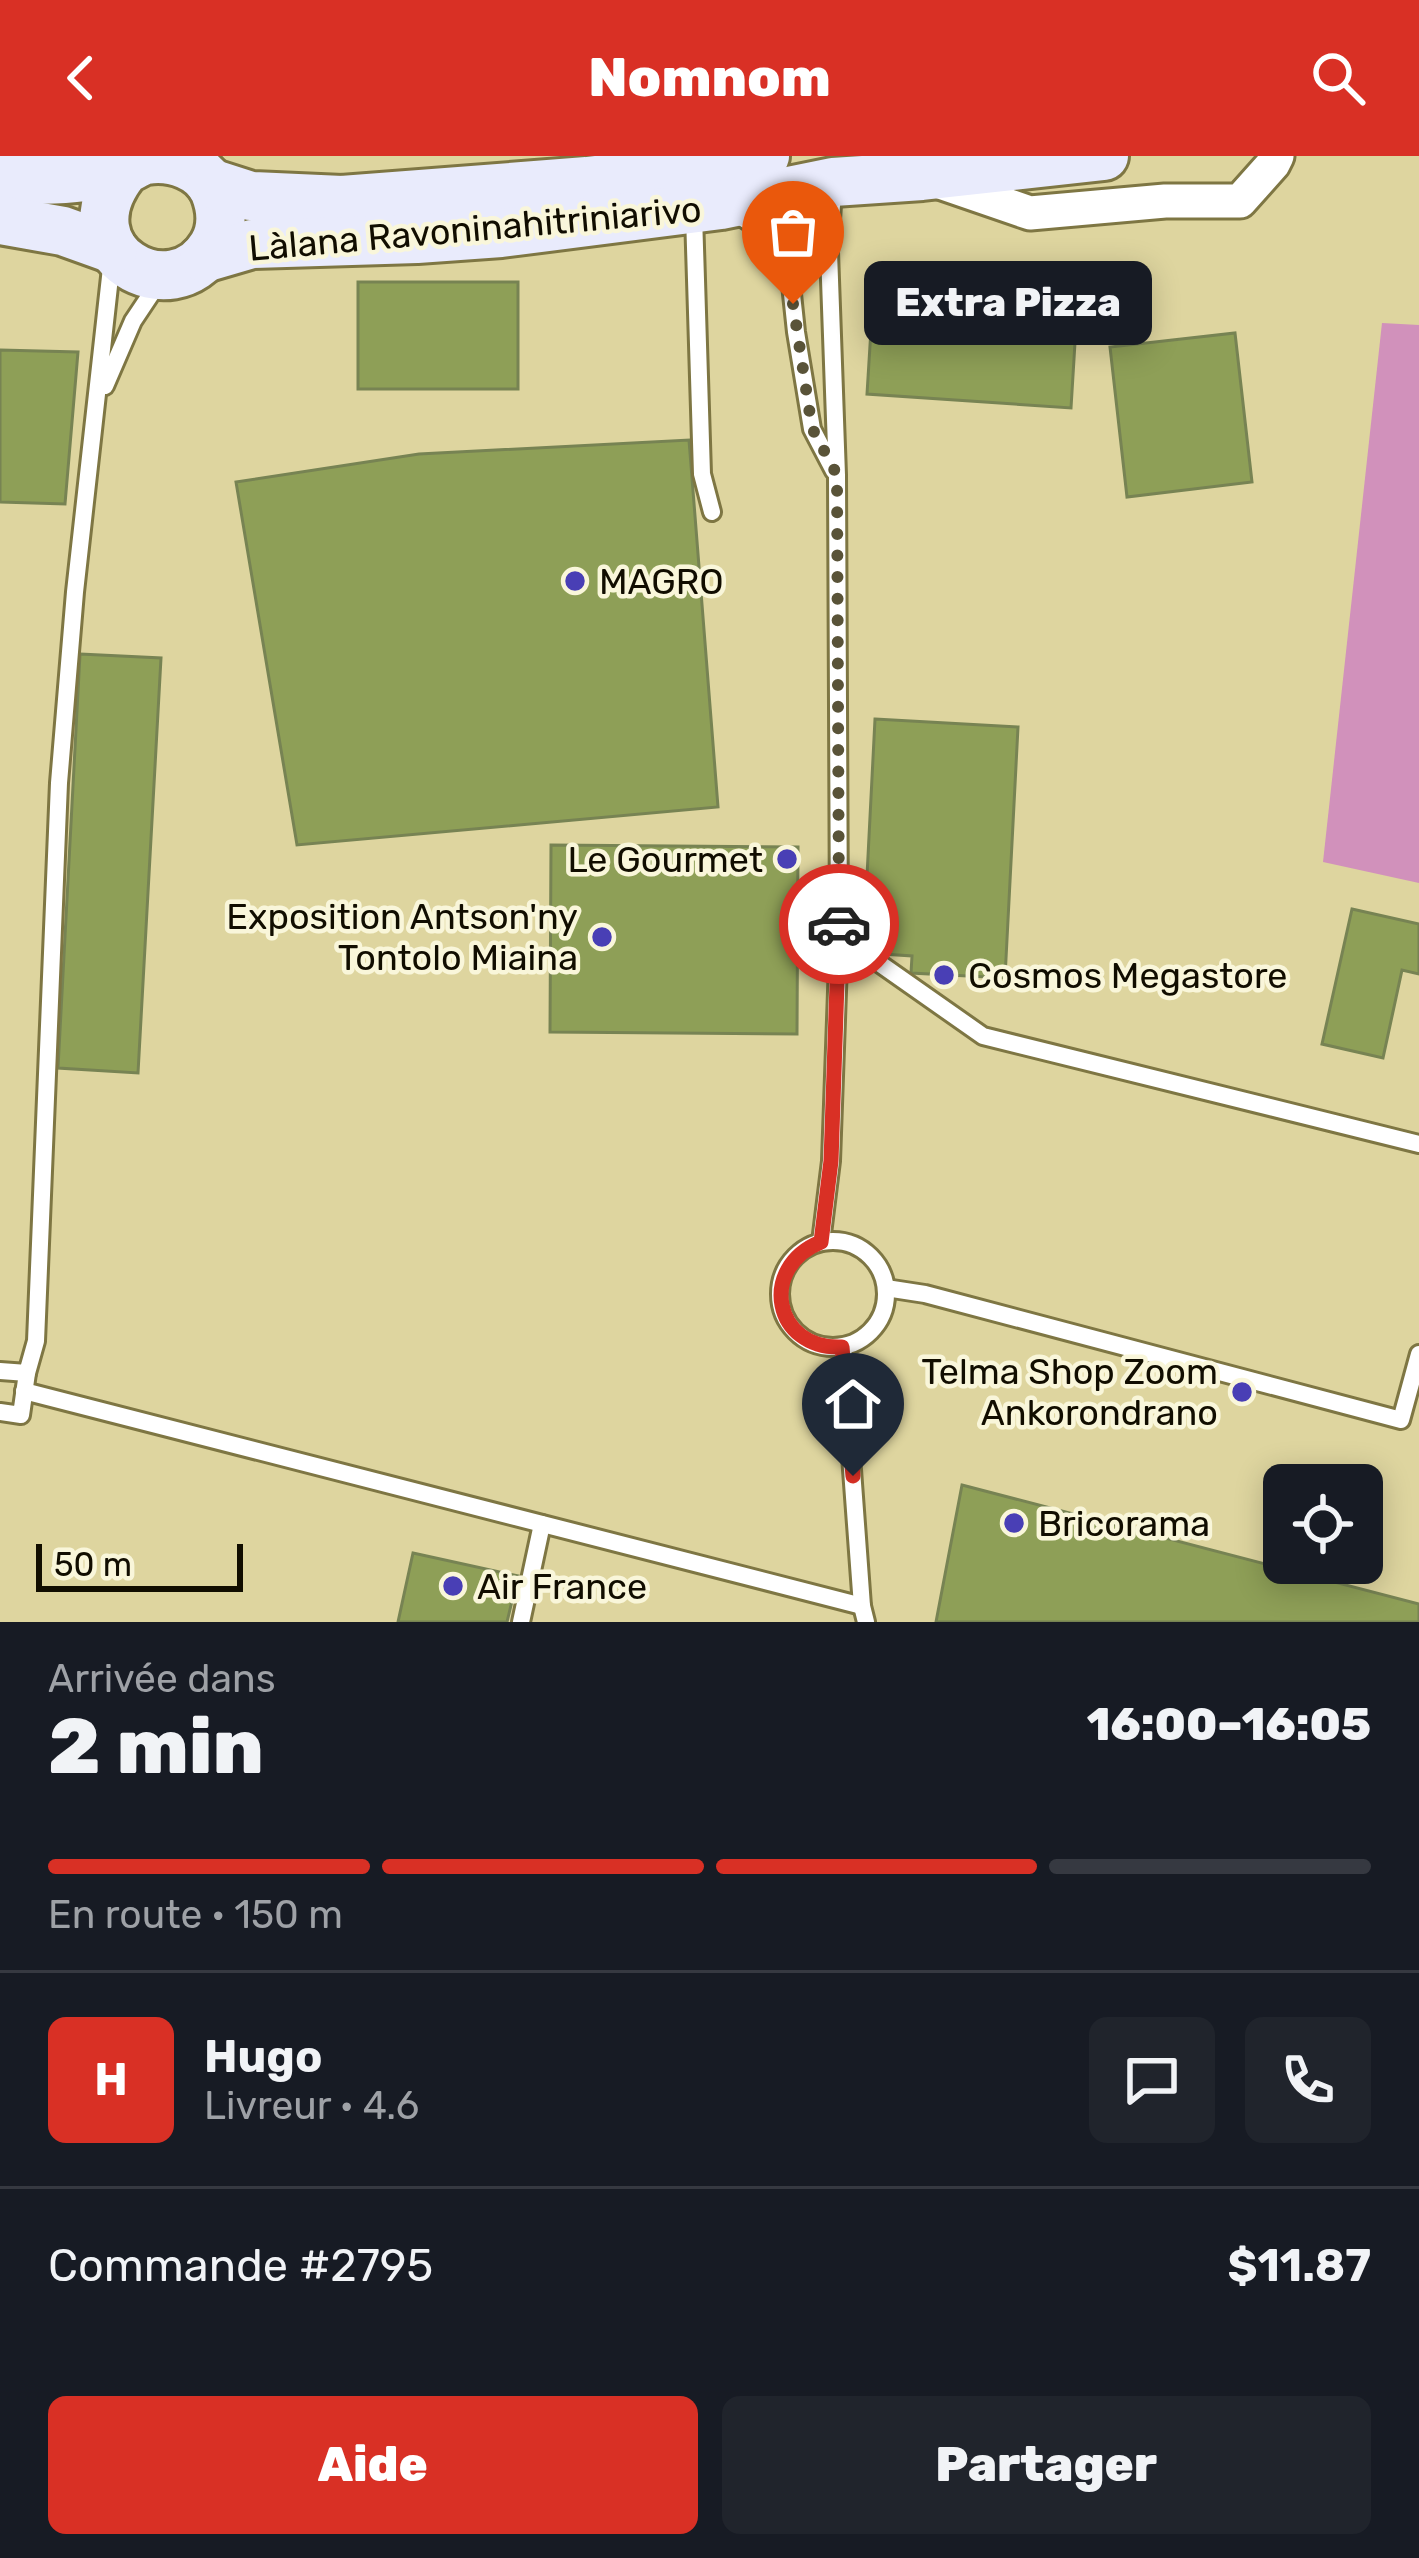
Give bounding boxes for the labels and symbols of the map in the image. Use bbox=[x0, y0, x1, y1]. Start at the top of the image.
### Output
pin bbox=[742, 181, 844, 304]
street label: Làlana Ravoninahitriniarivo bbox=[247, 187, 703, 270]
callout: Extra Pizza bbox=[865, 262, 1153, 346]
place label: MAGRO bbox=[599, 560, 724, 603]
marker: MAGRO bbox=[562, 568, 588, 594]
place label: Le Gourmet bbox=[567, 838, 763, 881]
marker: Le Gourmet bbox=[774, 846, 800, 872]
courier bbox=[779, 864, 899, 984]
place label: Exposition Antson'ny Tontolo Miaina bbox=[226, 895, 578, 979]
marker: Exposition Antson'ny Tontolo Miaina bbox=[589, 924, 615, 950]
place label: Cosmos Megastore bbox=[968, 954, 1288, 997]
marker: Cosmos Megastore bbox=[931, 962, 957, 988]
place label: Telma Shop Zoom Ankorondrano bbox=[921, 1350, 1218, 1434]
pin bbox=[802, 1353, 904, 1476]
marker: Telma Shop Zoom Ankorondrano bbox=[1229, 1379, 1255, 1405]
place label: Bricorama bbox=[1038, 1502, 1210, 1545]
marker: Bricorama bbox=[1001, 1510, 1027, 1536]
scale bar bbox=[36, 1538, 243, 1591]
place label: Air France bbox=[477, 1565, 647, 1608]
marker: Air France bbox=[440, 1573, 466, 1599]

